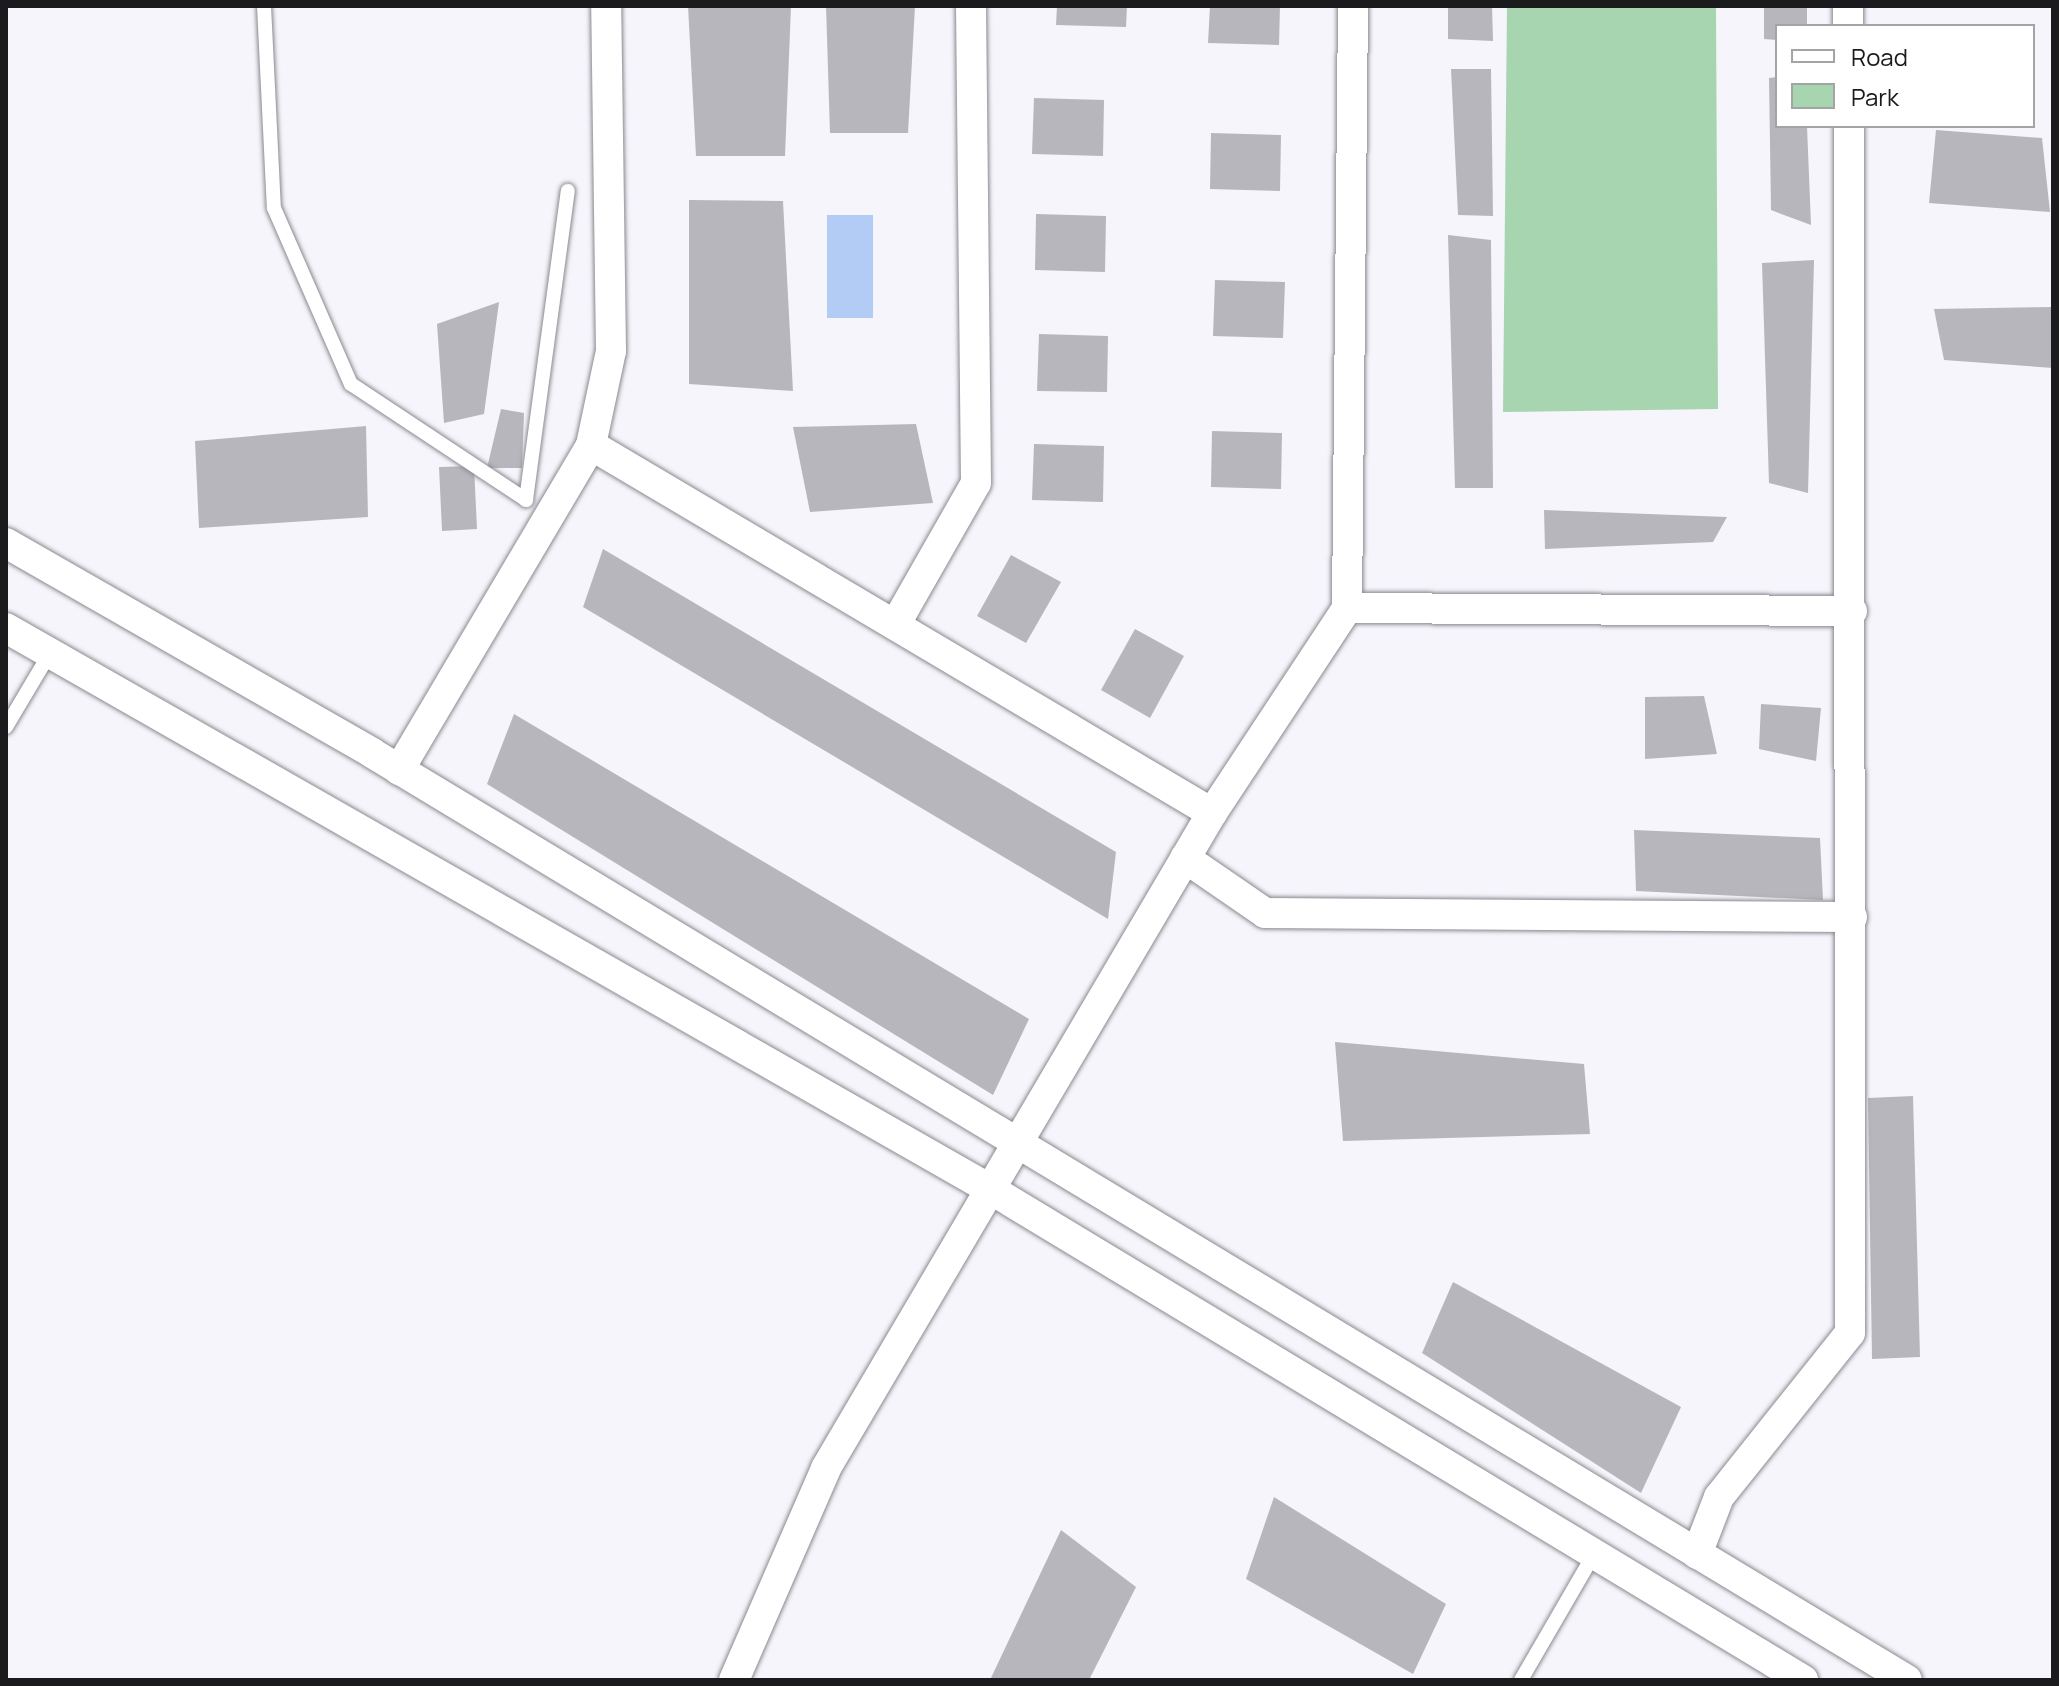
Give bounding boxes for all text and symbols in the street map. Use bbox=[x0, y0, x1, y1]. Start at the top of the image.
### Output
legend bbox=[1775, 24, 2035, 128]
text: Road bbox=[1851, 40, 1908, 73]
text: Park bbox=[1851, 80, 1899, 113]

